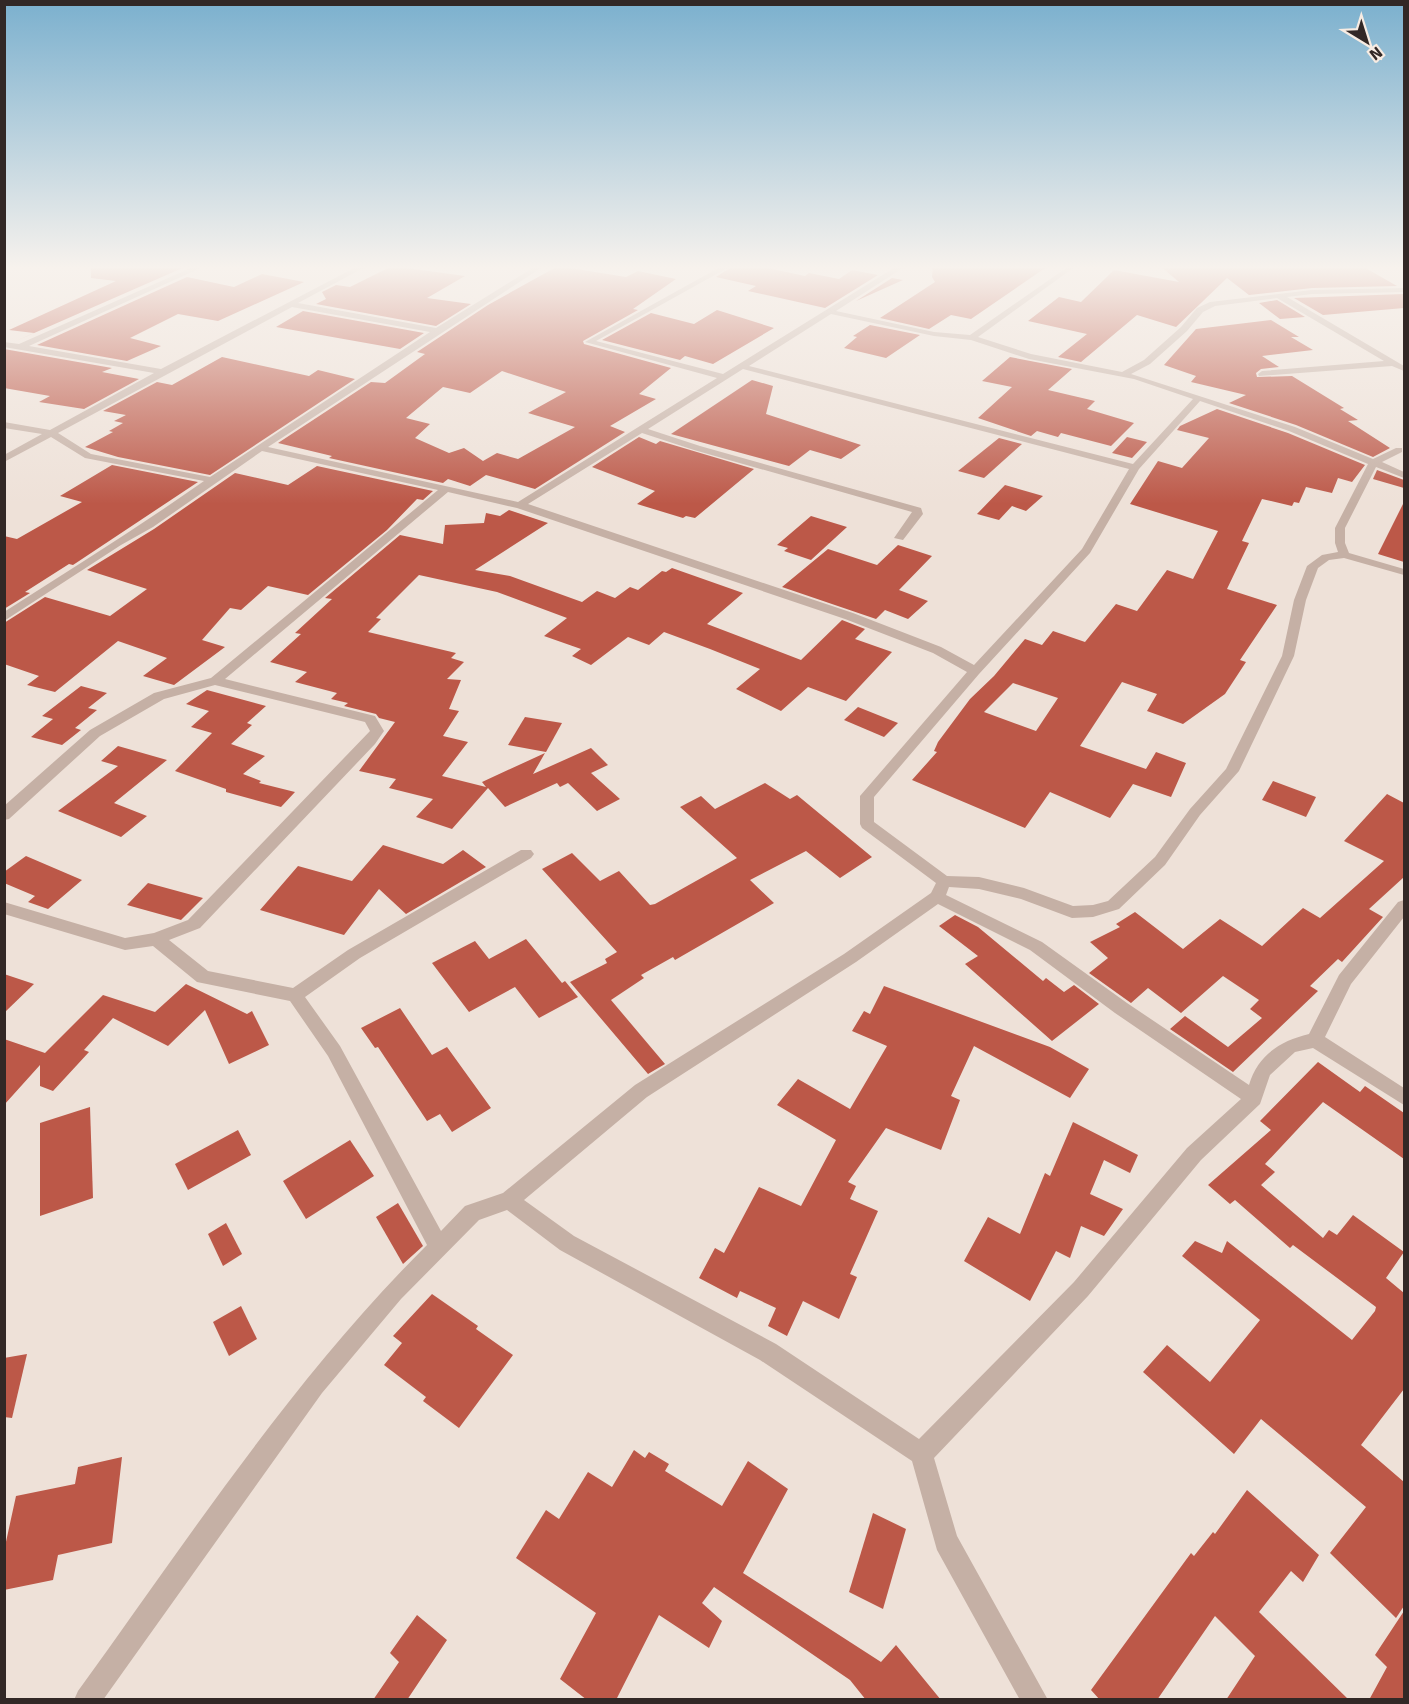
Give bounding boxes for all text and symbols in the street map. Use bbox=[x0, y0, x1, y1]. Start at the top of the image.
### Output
north arrow bbox=[1337, 12, 1397, 72]
text: N bbox=[1365, 42, 1386, 64]

